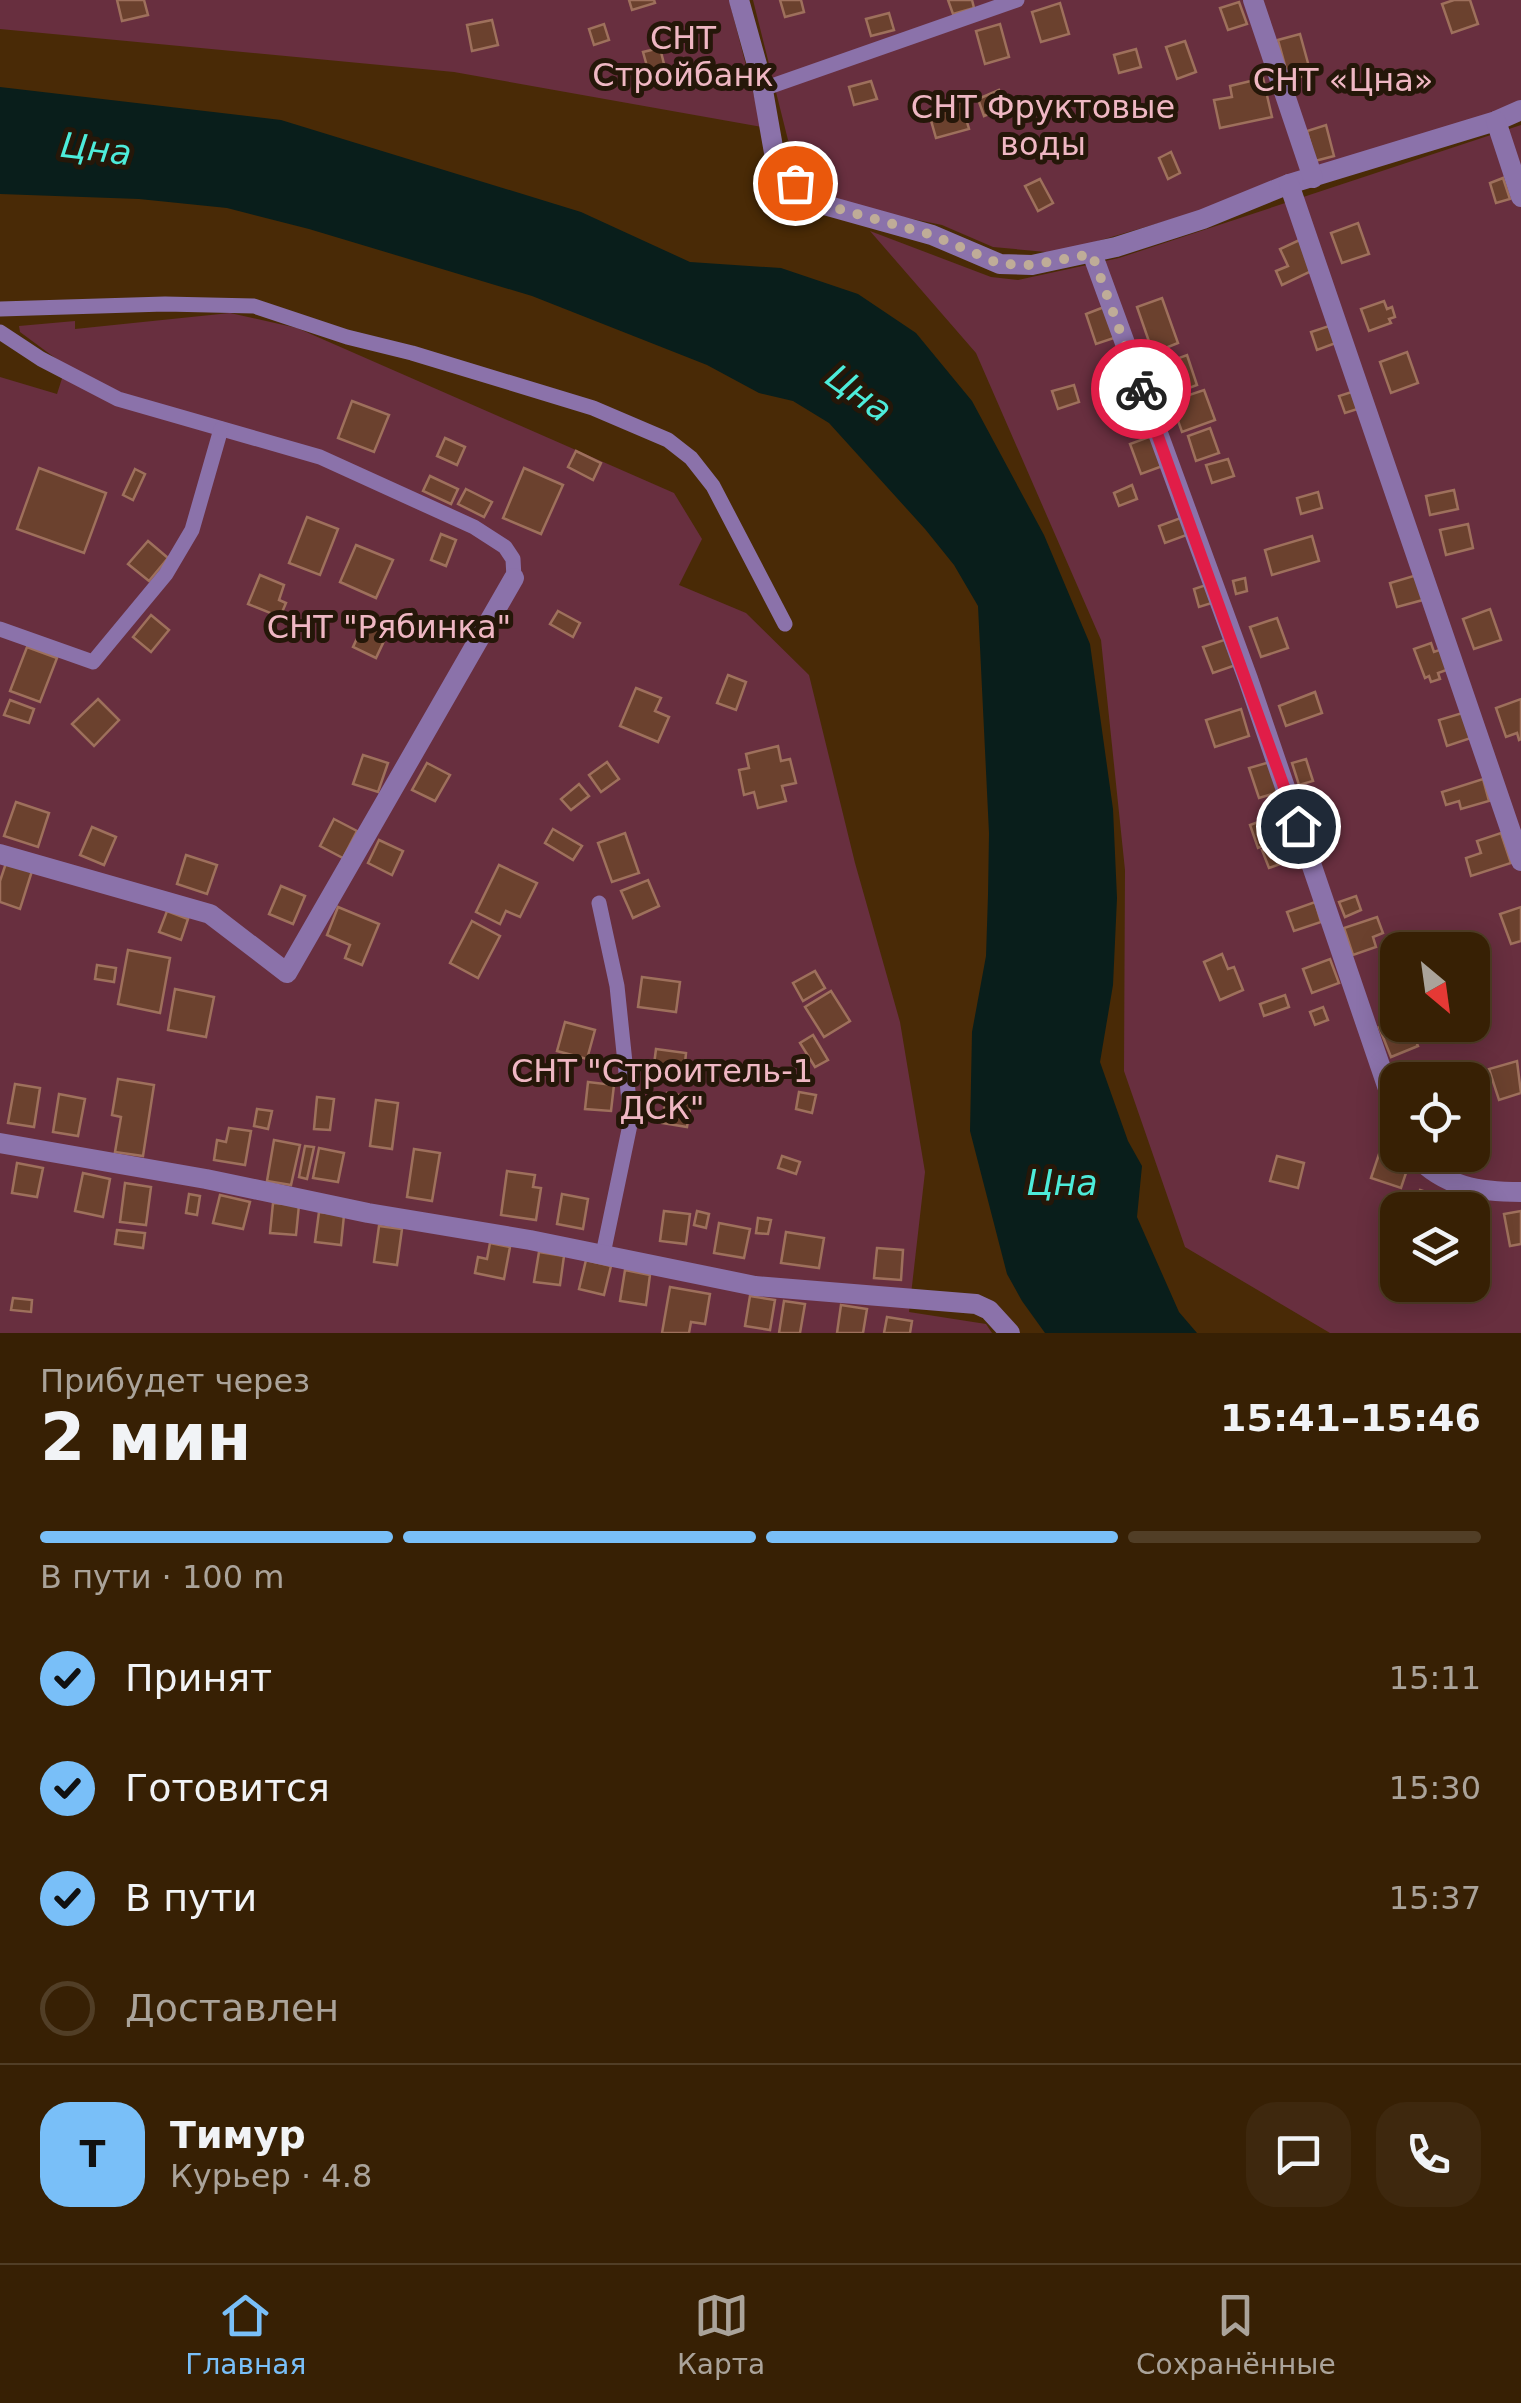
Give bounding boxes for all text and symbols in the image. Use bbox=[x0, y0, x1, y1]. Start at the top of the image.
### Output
park label: СНТ Стройбанк bbox=[592, 19, 774, 94]
park label: СНТ «Цна» bbox=[1253, 61, 1433, 99]
park label: СНТ Фруктовые воды bbox=[911, 88, 1175, 163]
water label: Цна bbox=[58, 125, 134, 173]
pin bbox=[753, 141, 838, 226]
icon: bag bbox=[768, 156, 823, 211]
courier bbox=[1091, 339, 1191, 439]
water label: Цна bbox=[818, 356, 900, 430]
icon: bike bbox=[1114, 362, 1169, 417]
park label: СНТ "Рябинка" bbox=[267, 608, 511, 646]
pin bbox=[1256, 784, 1341, 869]
icon: home bbox=[1271, 799, 1326, 854]
north arrow bbox=[1380, 932, 1490, 1042]
map controls bbox=[1380, 932, 1490, 1302]
park label: СНТ "Строитель-1 ДСК" bbox=[511, 1052, 813, 1127]
button: locate bbox=[1380, 1062, 1490, 1172]
water label: Цна bbox=[1026, 1163, 1098, 1203]
button: layers bbox=[1380, 1192, 1490, 1302]
text: Прибудет через bbox=[40, 1362, 310, 1400]
text: 15:41–15:46 bbox=[1220, 1396, 1481, 1440]
text: 2 мин bbox=[40, 1400, 251, 1475]
text: В пути · 100 m bbox=[40, 1558, 284, 1596]
icon: check bbox=[40, 1651, 95, 1706]
text: Принят bbox=[125, 1656, 272, 1700]
text: 15:11 bbox=[1389, 1659, 1481, 1697]
icon: check bbox=[40, 1761, 95, 1816]
text: Готовится bbox=[125, 1766, 330, 1810]
text: 15:30 bbox=[1389, 1769, 1481, 1807]
icon: check bbox=[40, 1871, 95, 1926]
text: В пути bbox=[125, 1876, 257, 1920]
text: 15:37 bbox=[1389, 1879, 1481, 1917]
text: Доставлен bbox=[125, 1986, 339, 2030]
button: chat bbox=[1246, 2102, 1351, 2207]
button: phone bbox=[1376, 2102, 1481, 2207]
text: Тимур bbox=[170, 2113, 306, 2157]
text: Т bbox=[80, 2132, 105, 2176]
text: Курьер · 4.8 bbox=[170, 2157, 372, 2195]
tab: Главная bbox=[185, 2288, 306, 2381]
tab: Карта bbox=[677, 2288, 765, 2381]
tab: Сохранённые bbox=[1136, 2288, 1336, 2381]

